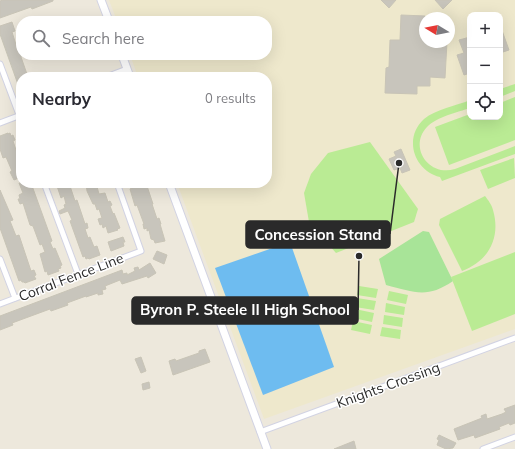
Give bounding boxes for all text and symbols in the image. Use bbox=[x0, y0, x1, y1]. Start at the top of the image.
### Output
north arrow bbox=[419, 12, 455, 48]
map controls bbox=[467, 12, 503, 120]
button: + bbox=[467, 12, 503, 48]
search box bbox=[16, 16, 272, 60]
icon: search bbox=[30, 27, 52, 49]
text: Search here bbox=[62, 29, 144, 48]
button: − bbox=[467, 48, 503, 84]
button: locate bbox=[467, 84, 503, 120]
text: Nearby bbox=[32, 88, 91, 109]
text: 0 results bbox=[205, 90, 256, 106]
callout: Concession Stand bbox=[246, 221, 390, 248]
text: Concession Stand bbox=[254, 225, 382, 244]
street label: Corral Fence Line bbox=[16, 249, 126, 305]
callout: Byron P. Steele II High School bbox=[132, 297, 358, 324]
text: Byron P. Steele II High School bbox=[140, 300, 350, 319]
street label: Knights Crossing bbox=[334, 358, 442, 412]

